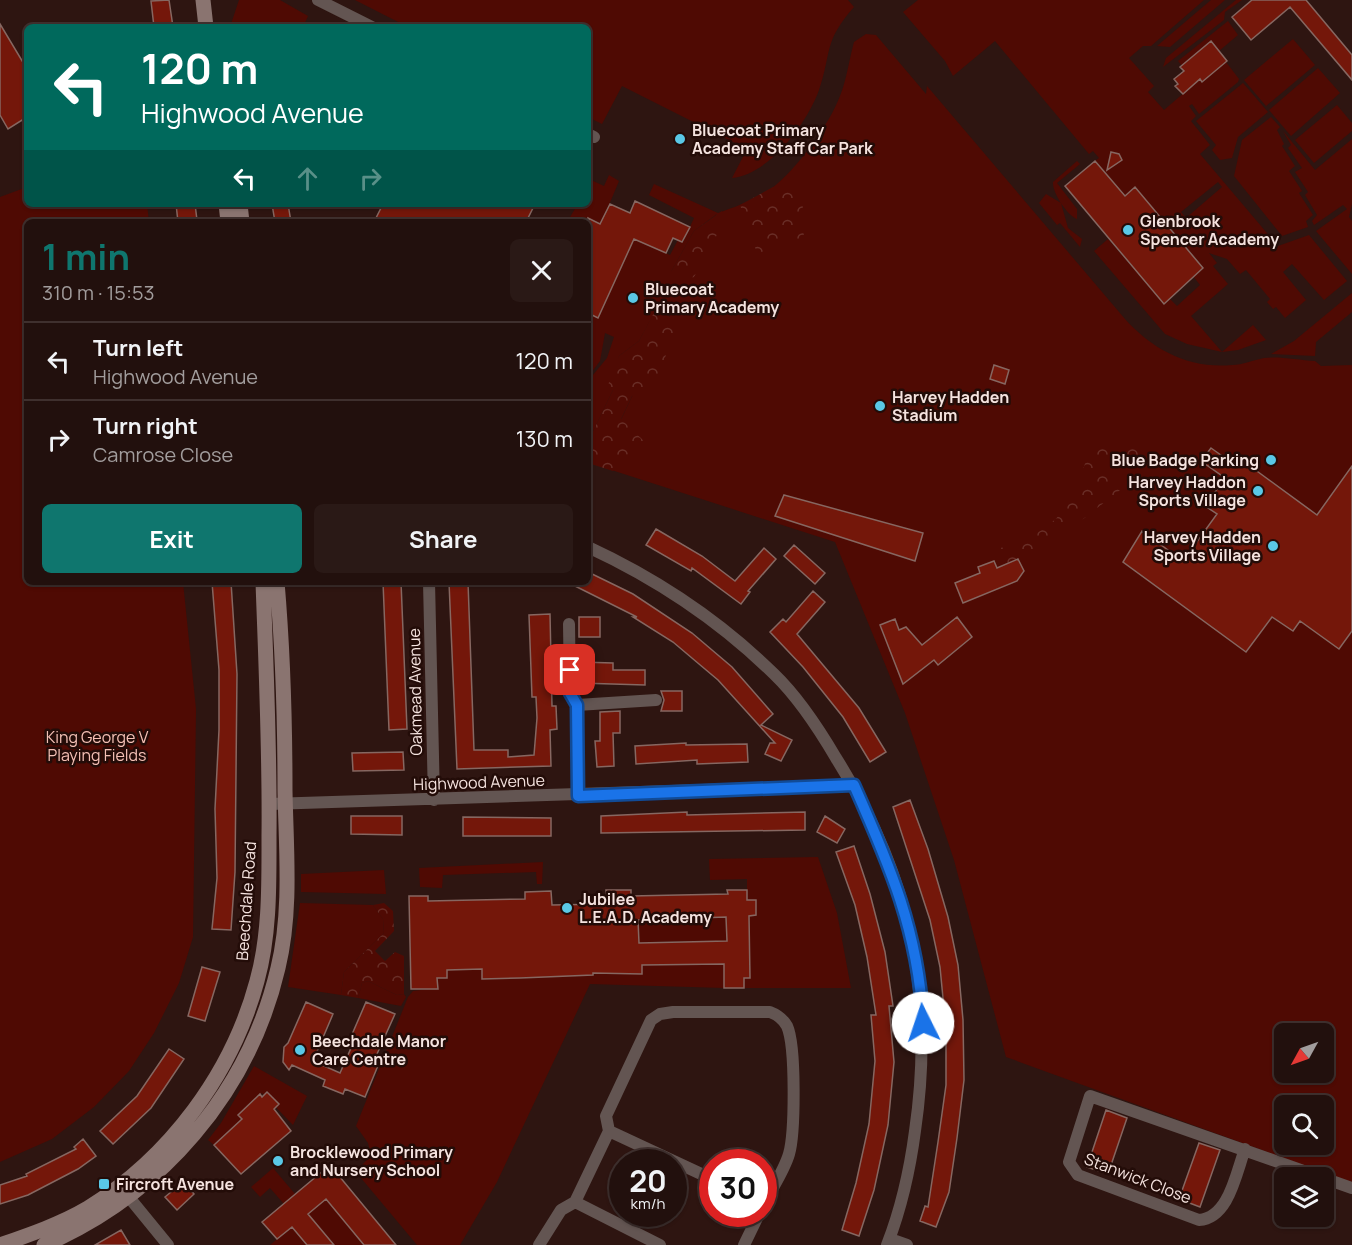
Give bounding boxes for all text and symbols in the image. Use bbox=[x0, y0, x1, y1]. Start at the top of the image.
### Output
text: 120 m bbox=[141, 39, 258, 97]
icon: left bbox=[42, 48, 120, 126]
text: Highwood Avenue bbox=[141, 94, 364, 131]
place label: Bluecoat Primary Academy Staff Car Park bbox=[692, 119, 873, 159]
marker: Bluecoat Primary Academy Staff Car Park bbox=[673, 132, 687, 146]
icon: left bbox=[228, 162, 261, 195]
icon: ahead bbox=[291, 162, 324, 195]
icon: right bbox=[354, 162, 387, 195]
place label: Glenbrook Spencer Academy bbox=[1140, 210, 1279, 250]
marker: Glenbrook Spencer Academy bbox=[1121, 223, 1135, 237]
text: 1 min bbox=[42, 232, 130, 281]
button: close bbox=[510, 239, 573, 302]
place label: Bluecoat Primary Academy bbox=[645, 278, 779, 318]
text: 310 m · 15:53 bbox=[42, 279, 155, 306]
marker: Bluecoat Primary Academy bbox=[626, 291, 640, 305]
text: Turn left bbox=[93, 333, 183, 363]
icon: left bbox=[42, 345, 75, 378]
text: 120 m bbox=[515, 346, 573, 376]
text: Highwood Avenue bbox=[93, 363, 258, 390]
place label: Harvey Hadden Stadium bbox=[892, 386, 1009, 426]
marker: Harvey Hadden Stadium bbox=[873, 399, 887, 413]
text: Turn right bbox=[93, 411, 198, 441]
icon: right bbox=[42, 423, 75, 456]
text: 130 m bbox=[516, 424, 573, 454]
text: Camrose Close bbox=[93, 441, 233, 468]
place label: Blue Badge Parking bbox=[1111, 449, 1259, 471]
marker: Blue Badge Parking bbox=[1264, 453, 1278, 467]
place label: Harvey Haddon Sports Village bbox=[1128, 471, 1246, 511]
marker: Harvey Haddon Sports Village bbox=[1251, 484, 1265, 498]
button: Exit bbox=[42, 504, 302, 573]
button: Share bbox=[314, 504, 573, 573]
place label: Harvey Hadden Sports Village bbox=[1144, 526, 1261, 566]
marker: Harvey Hadden Sports Village bbox=[1266, 539, 1280, 553]
street label: Oakmead Avenue bbox=[403, 628, 427, 756]
pin bbox=[544, 644, 595, 695]
icon: arrive bbox=[553, 653, 586, 686]
park label: King George V Playing Fields bbox=[46, 726, 149, 766]
street label: Highwood Avenue bbox=[413, 769, 545, 795]
street label: Beechdale Road bbox=[231, 841, 261, 961]
place label: Jubilee L.E.A.D. Academy bbox=[579, 888, 712, 928]
marker: Jubilee L.E.A.D. Academy bbox=[560, 901, 574, 915]
position arrow bbox=[891, 991, 955, 1055]
north arrow bbox=[1274, 1023, 1334, 1083]
map controls bbox=[1274, 1023, 1334, 1227]
place label: Beechdale Manor Care Centre bbox=[312, 1030, 446, 1070]
marker: Beechdale Manor Care Centre bbox=[293, 1043, 307, 1057]
button: search bbox=[1274, 1095, 1334, 1155]
place label: Brocklewood Primary and Nursery School bbox=[290, 1141, 453, 1181]
street label: Stanwick Close bbox=[1081, 1147, 1195, 1209]
speed limit sign: 30 bbox=[699, 1149, 777, 1227]
marker: Brocklewood Primary and Nursery School bbox=[271, 1154, 285, 1168]
text: 20 bbox=[629, 1160, 667, 1201]
button: layers bbox=[1274, 1167, 1334, 1227]
place label: Fircroft Avenue bbox=[116, 1173, 235, 1195]
marker: Fircroft Avenue bbox=[97, 1177, 111, 1191]
text: km/h bbox=[631, 1193, 665, 1214]

